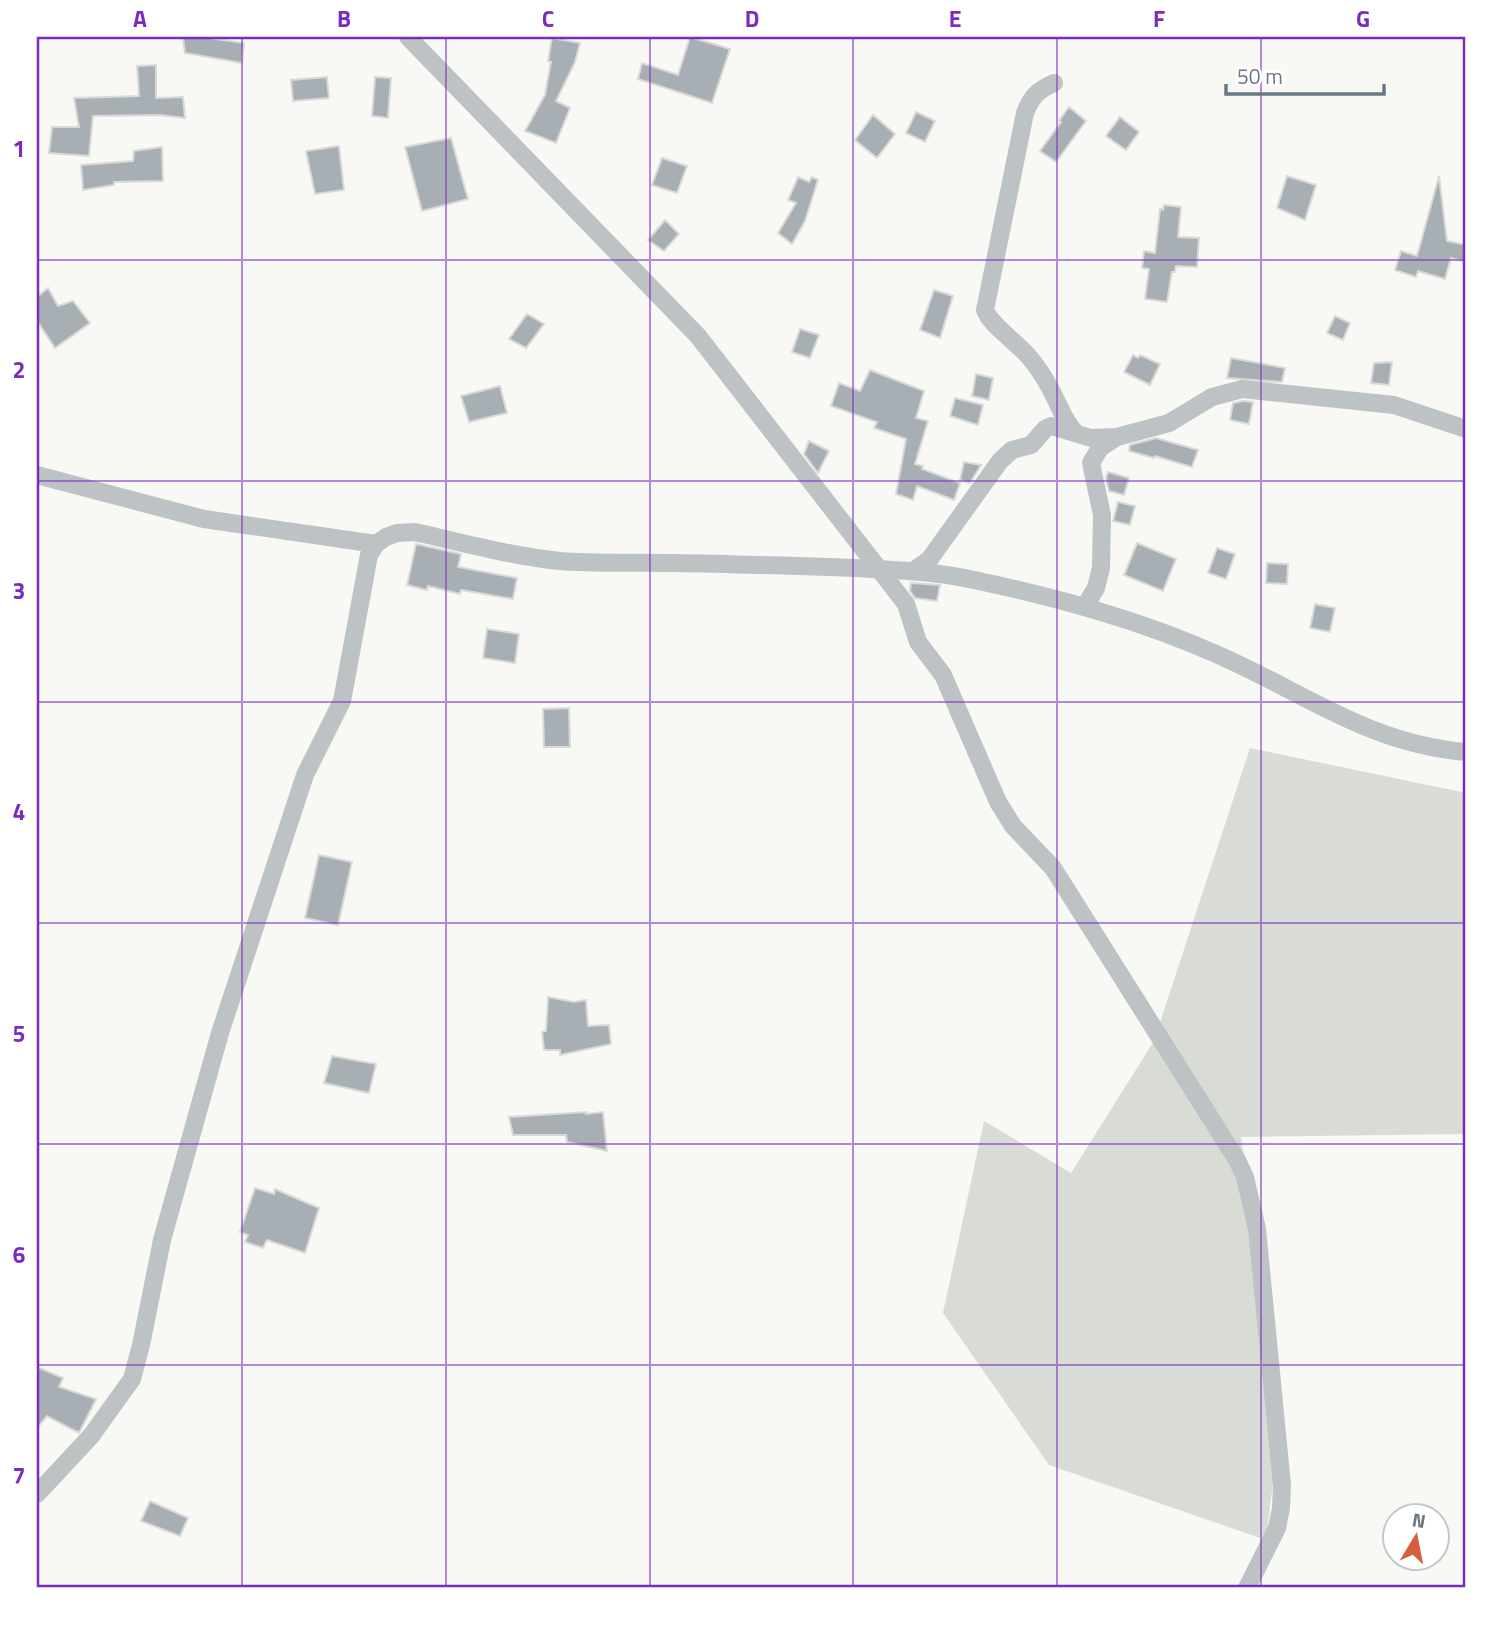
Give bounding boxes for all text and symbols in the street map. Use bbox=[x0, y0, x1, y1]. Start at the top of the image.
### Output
text: A bbox=[133, 1, 147, 36]
text: B bbox=[337, 1, 351, 36]
text: C bbox=[542, 1, 554, 36]
text: D bbox=[745, 1, 759, 36]
text: E bbox=[949, 1, 961, 36]
text: F bbox=[1153, 1, 1165, 36]
text: G bbox=[1356, 1, 1370, 36]
scale bar bbox=[1226, 52, 1384, 96]
text: 50 m bbox=[1237, 60, 1283, 92]
text: 1 bbox=[13, 131, 25, 166]
text: 2 bbox=[13, 352, 25, 387]
text: 3 bbox=[13, 573, 25, 608]
text: 4 bbox=[13, 794, 25, 829]
text: 5 bbox=[13, 1016, 25, 1051]
text: 6 bbox=[13, 1237, 26, 1272]
text: 7 bbox=[13, 1458, 25, 1493]
north arrow bbox=[1380, 1502, 1450, 1572]
text: N bbox=[1410, 1504, 1428, 1535]

